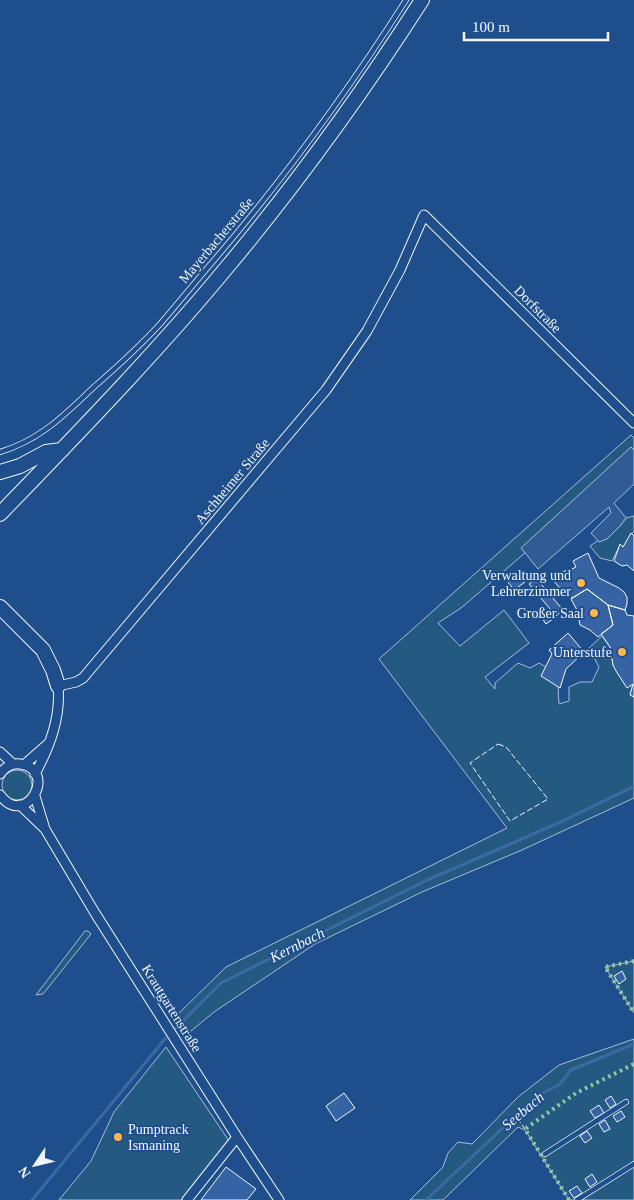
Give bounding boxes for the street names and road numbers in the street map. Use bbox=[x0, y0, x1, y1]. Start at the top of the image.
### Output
street label: Mayerbacherstraße bbox=[176, 194, 257, 286]
street label: Dorfstraße bbox=[511, 283, 564, 336]
street label: Aschheimer Straße bbox=[192, 436, 272, 527]
street label: Krautgartenstraße bbox=[139, 962, 205, 1055]

